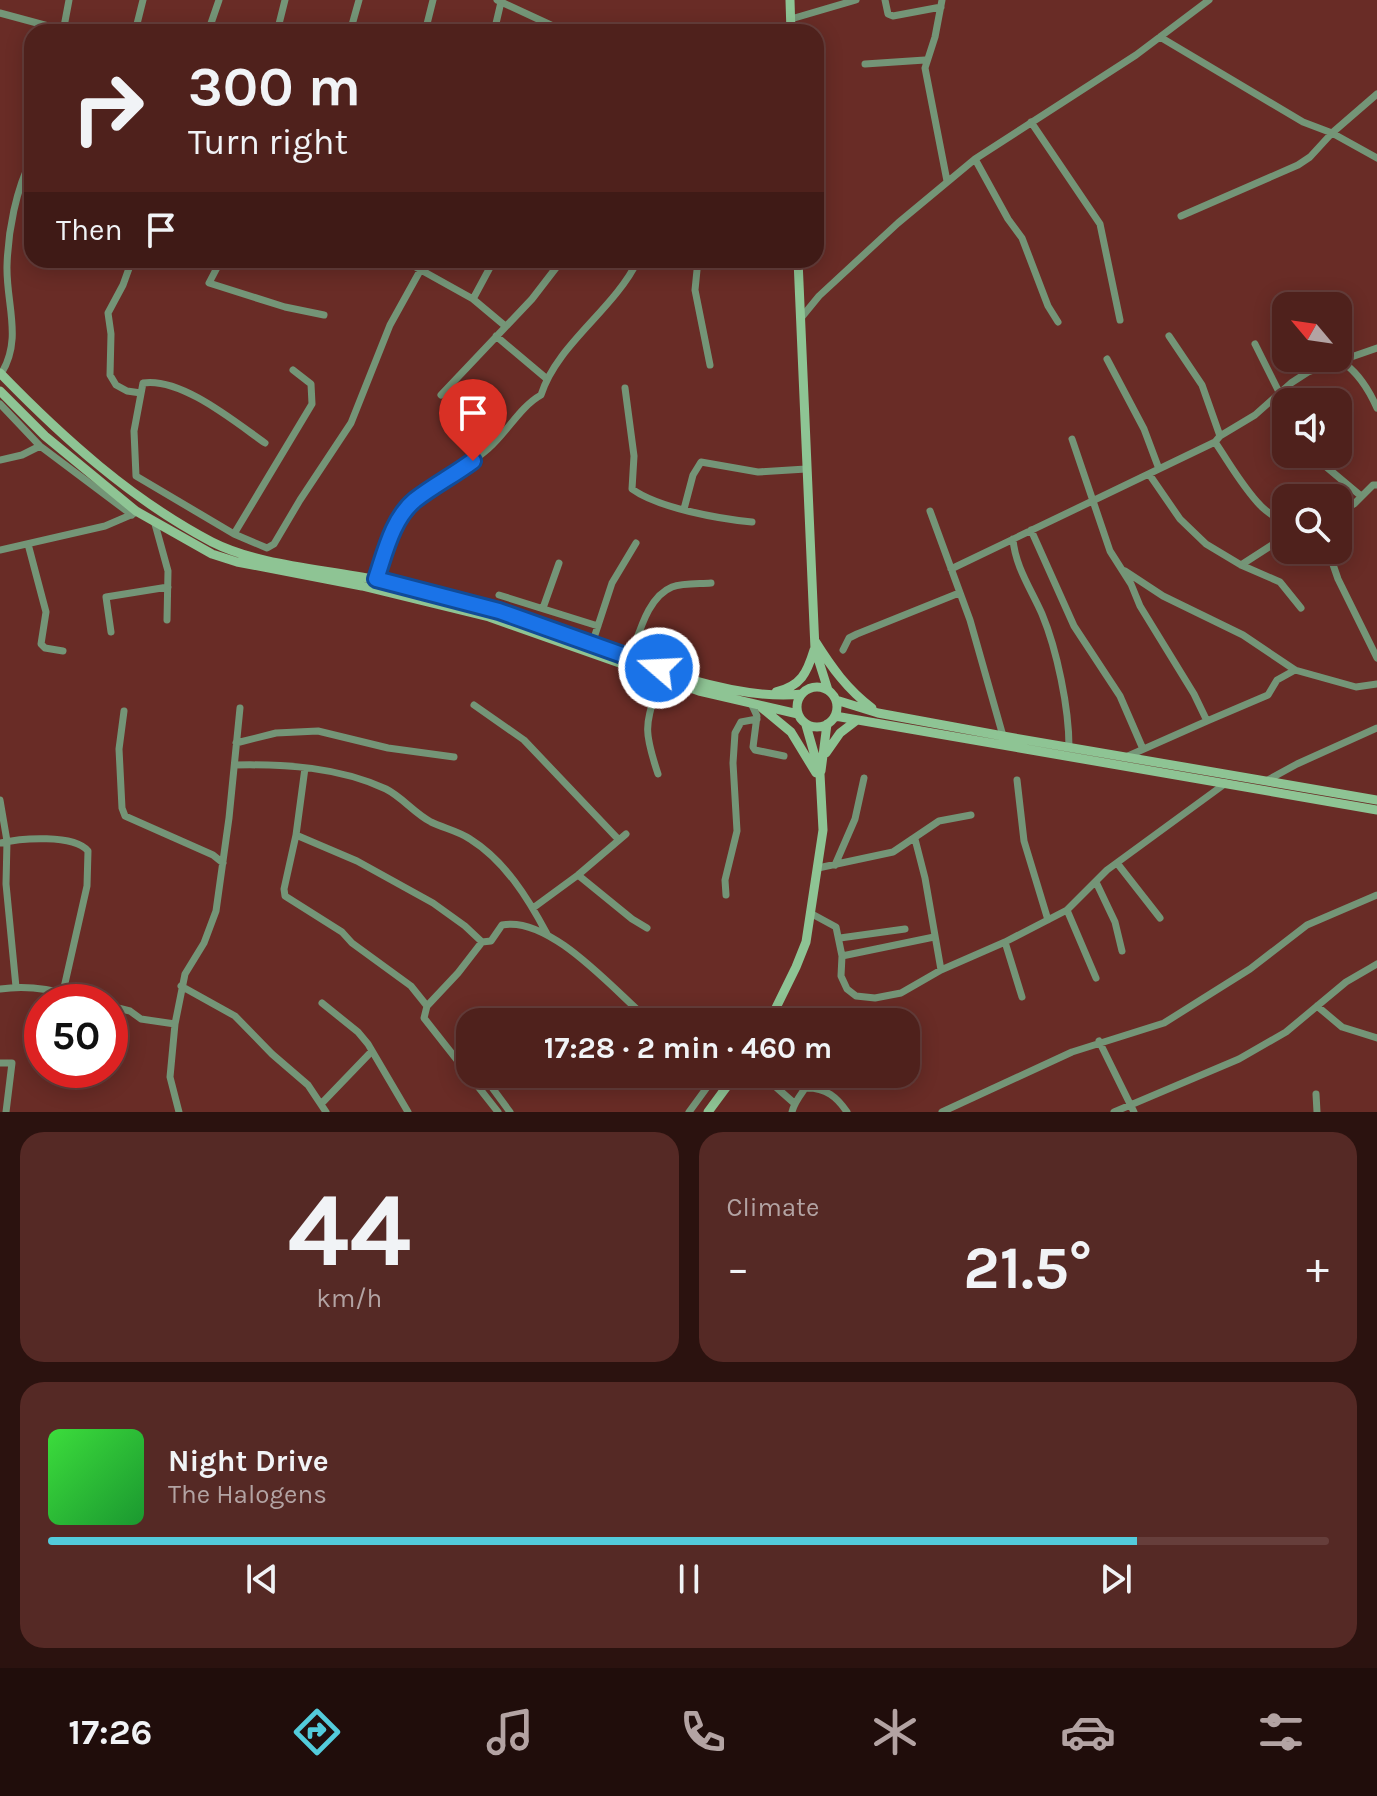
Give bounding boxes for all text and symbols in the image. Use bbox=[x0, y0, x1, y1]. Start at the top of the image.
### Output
text: 300 m bbox=[188, 54, 361, 119]
icon: right bbox=[56, 56, 160, 160]
text: Turn right bbox=[188, 121, 348, 163]
icon: arrive bbox=[139, 208, 183, 252]
text: Then bbox=[56, 212, 123, 248]
north arrow bbox=[1272, 292, 1352, 372]
map controls bbox=[1272, 292, 1352, 564]
pin bbox=[439, 379, 507, 461]
button: sound bbox=[1272, 388, 1352, 468]
icon: arrive bbox=[451, 391, 495, 435]
button: search bbox=[1272, 484, 1352, 564]
position arrow bbox=[617, 626, 701, 710]
speed limit sign: 50 bbox=[24, 984, 128, 1088]
text: 17:28 · 2 min · 460 m bbox=[544, 1030, 832, 1066]
text: 44 bbox=[287, 1170, 411, 1291]
text: Climate bbox=[727, 1192, 819, 1223]
text: 21.5° bbox=[963, 1233, 1092, 1303]
text: − bbox=[727, 1243, 750, 1294]
text: + bbox=[1306, 1243, 1329, 1294]
text: km/h bbox=[316, 1283, 382, 1314]
text: Night Drive bbox=[168, 1443, 329, 1479]
text: The Halogens bbox=[168, 1479, 327, 1510]
icon: previous bbox=[240, 1557, 284, 1601]
icon: pause bbox=[667, 1557, 711, 1601]
icon: next bbox=[1094, 1557, 1138, 1601]
icon: directions bbox=[289, 1704, 345, 1760]
icon: music bbox=[482, 1704, 538, 1760]
icon: phone bbox=[675, 1704, 731, 1760]
icon: climate bbox=[867, 1704, 923, 1760]
icon: car bbox=[1060, 1704, 1116, 1760]
icon: filters bbox=[1253, 1704, 1309, 1760]
text: 17:26 bbox=[68, 1711, 152, 1753]

